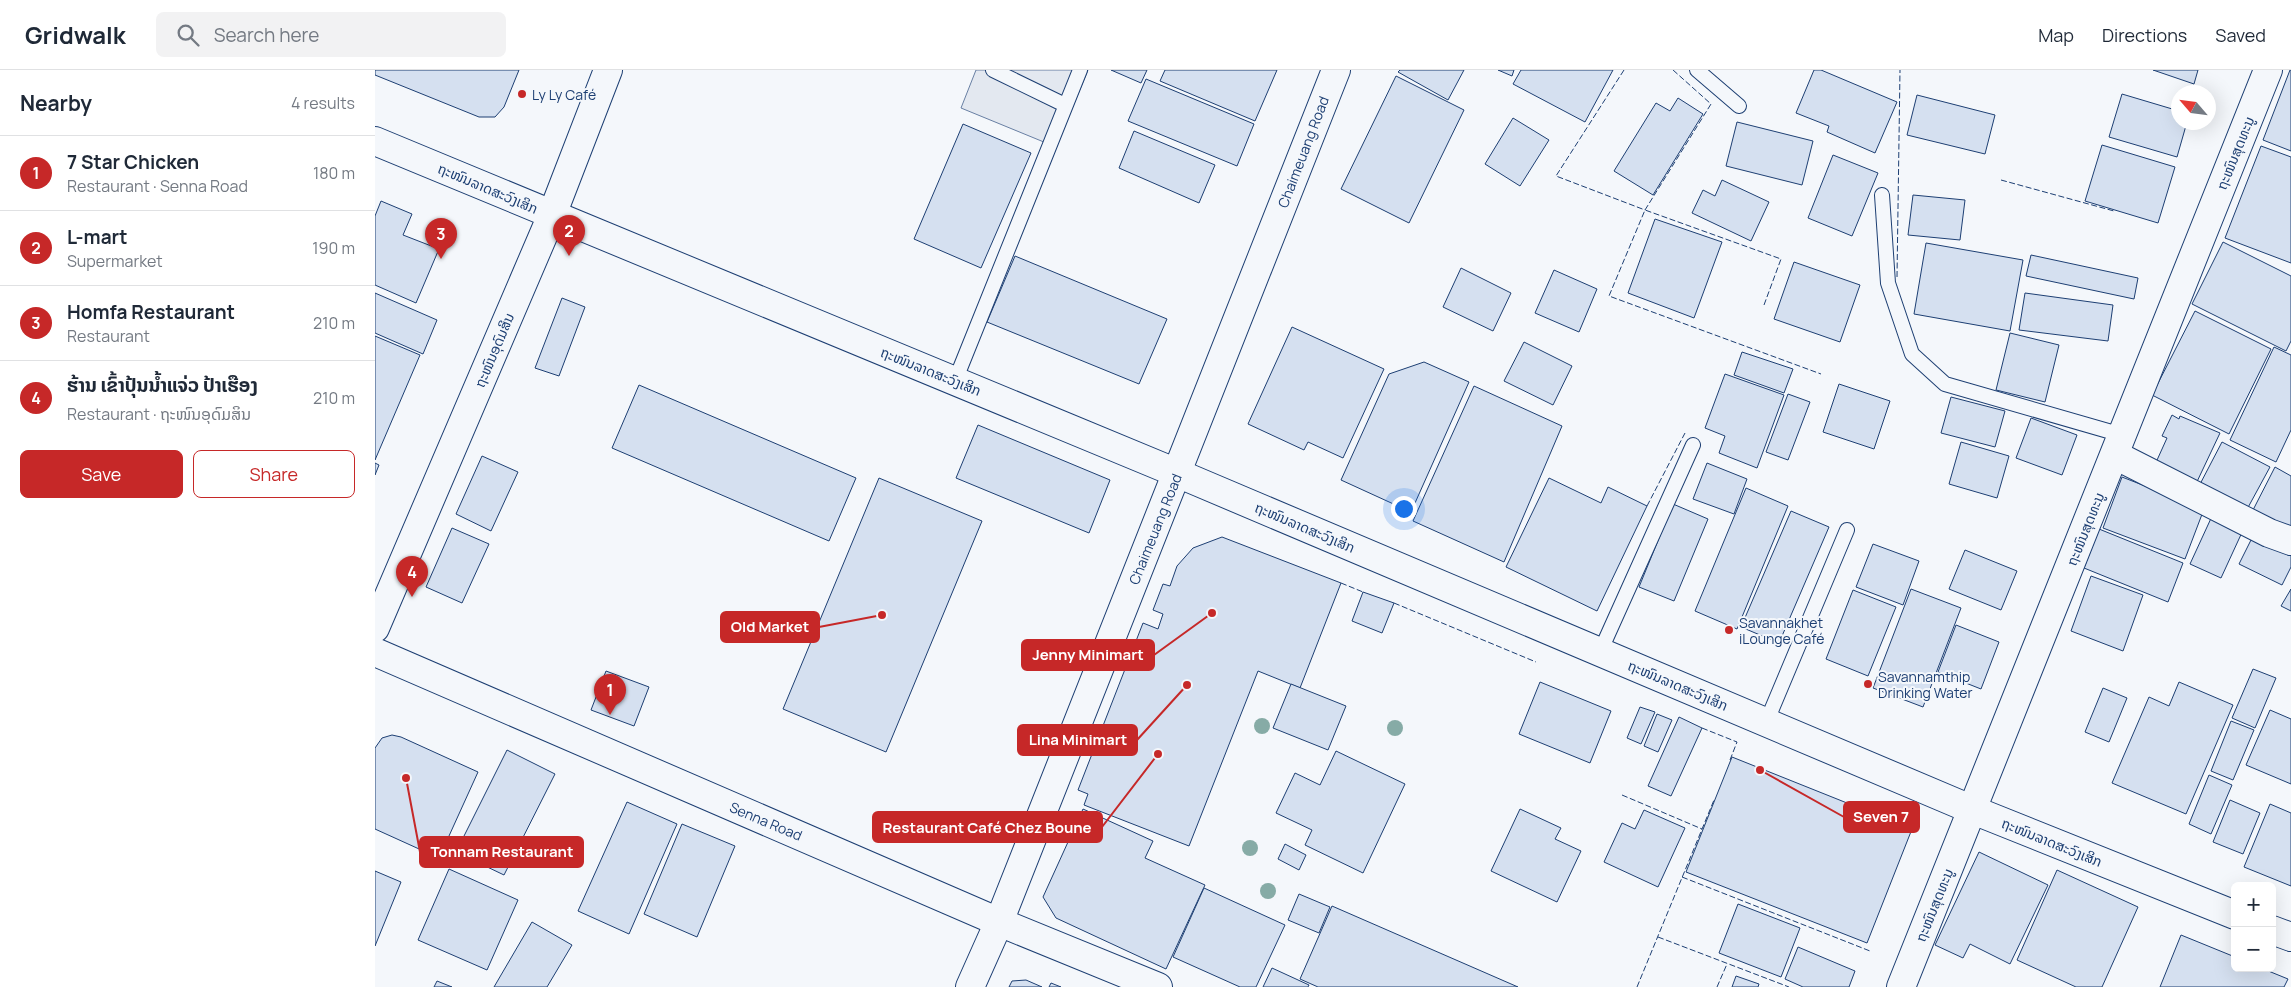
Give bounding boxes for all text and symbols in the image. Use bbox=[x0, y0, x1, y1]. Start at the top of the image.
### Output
search box bbox=[156, 12, 506, 57]
text: Gridwalk bbox=[25, 18, 126, 51]
icon: search bbox=[174, 21, 202, 49]
text: Search here bbox=[214, 22, 319, 48]
text: Map bbox=[2038, 23, 2074, 47]
text: Directions bbox=[2102, 23, 2187, 47]
text: Saved bbox=[2215, 23, 2266, 47]
place label: Ly Ly Café bbox=[532, 85, 596, 104]
north arrow bbox=[2171, 85, 2216, 130]
marker: Ly Ly Café bbox=[516, 88, 528, 100]
text: Nearby bbox=[20, 89, 92, 117]
text: 4 results bbox=[291, 92, 355, 114]
street label: Chaimeuang Road bbox=[1273, 93, 1333, 211]
street label: ຖະໜົນສຸດທະນູ bbox=[2212, 113, 2258, 193]
text: 7 Star Chicken bbox=[67, 149, 199, 175]
street label: ຖະໜົນລາດສະວົງເສິກ bbox=[435, 158, 541, 218]
text: 1 bbox=[32, 162, 40, 184]
text: 180 m bbox=[313, 162, 355, 184]
text: Restaurant · Senna Road bbox=[67, 175, 248, 197]
pin: 2 bbox=[553, 215, 585, 256]
pin: 3 bbox=[425, 218, 457, 259]
text: L-mart bbox=[67, 224, 127, 250]
text: 2 bbox=[31, 237, 41, 259]
text: 190 m bbox=[312, 237, 355, 259]
text: Supermarket bbox=[67, 250, 163, 272]
text: Homfa Restaurant bbox=[67, 299, 235, 325]
street label: ຖະໜົນອຸດົມສິນ bbox=[470, 310, 518, 390]
text: 3 bbox=[31, 312, 41, 334]
text: 210 m bbox=[313, 312, 355, 334]
text: Restaurant bbox=[67, 325, 150, 347]
street label: ຖະໜົນລາດສະວົງເສິກ bbox=[878, 342, 984, 400]
text: ຮ້ານ ເຂົ້າປຸ້ນນ້ຳແຈ່ວ ປ້າເຮືອງ bbox=[67, 372, 258, 398]
text: 4 bbox=[31, 387, 41, 409]
text: 210 m bbox=[313, 387, 355, 409]
text: Restaurant · ຖະໜົນອຸດົມສິນ bbox=[67, 403, 251, 425]
button: Save bbox=[20, 450, 183, 498]
button: Share bbox=[193, 450, 355, 498]
street label: Chaimeuang Road bbox=[1124, 471, 1186, 587]
street label: ຖະໜົນສຸດທະນູ bbox=[2062, 489, 2108, 569]
your location bbox=[1391, 496, 1417, 522]
street label: ຖະໜົນລາດສະວົງເສິກ bbox=[1252, 497, 1358, 557]
pin: 4 bbox=[396, 556, 428, 597]
callout: Old Market bbox=[721, 612, 819, 642]
place label: Savannakhet iLounge Café bbox=[1739, 613, 1825, 648]
text: Old Market bbox=[731, 616, 809, 637]
marker: Savannakhet iLounge Café bbox=[1723, 624, 1735, 636]
callout: Jenny Minimart bbox=[1022, 640, 1154, 670]
text: Jenny Minimart bbox=[1032, 644, 1144, 665]
street label: ຖະໜົນລາດສະວົງເສິກ bbox=[1625, 655, 1731, 715]
place label: Savannamthip Drinking Water bbox=[1878, 667, 1972, 702]
pin: 1 bbox=[594, 674, 626, 715]
marker: Savannamthip Drinking Water bbox=[1862, 678, 1874, 690]
callout: Lina Minimart bbox=[1018, 725, 1137, 755]
text: Lina Minimart bbox=[1029, 729, 1127, 750]
street label: Senna Road bbox=[727, 797, 805, 845]
callout: Seven 7 bbox=[1844, 802, 1919, 832]
text: Seven 7 bbox=[1853, 806, 1909, 827]
callout: Restaurant Café Chez Boune bbox=[873, 812, 1102, 842]
street label: ຖະໜົນລາດສະວົງເສິກ bbox=[1999, 813, 2105, 871]
text: Restaurant Café Chez Boune bbox=[882, 817, 1092, 838]
callout: Tonnam Restaurant bbox=[420, 837, 583, 867]
text: Tonnam Restaurant bbox=[431, 841, 573, 862]
street label: ຖະໜົນສຸດທະນູ bbox=[1911, 865, 1957, 945]
map controls bbox=[2231, 882, 2276, 972]
button: + bbox=[2231, 882, 2276, 927]
button: − bbox=[2231, 927, 2276, 972]

